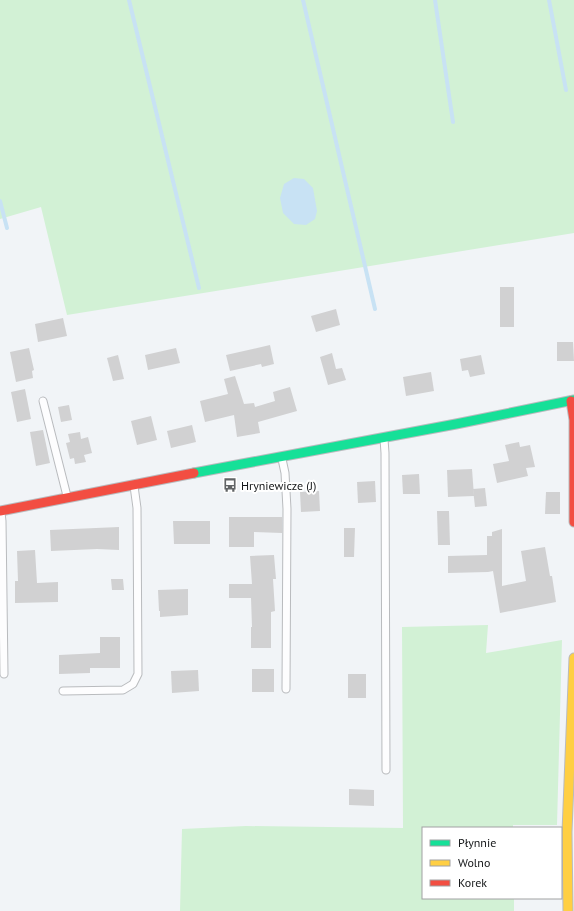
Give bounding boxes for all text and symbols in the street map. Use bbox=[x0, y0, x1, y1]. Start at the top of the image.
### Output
bus stop icon: Hryniewicze (J) bbox=[222, 477, 238, 493]
place label: Hryniewicze (J) bbox=[241, 478, 316, 493]
legend bbox=[422, 827, 562, 899]
text: Płynnie bbox=[458, 835, 496, 850]
text: Wolno bbox=[458, 855, 490, 870]
text: Korek bbox=[458, 875, 487, 890]

